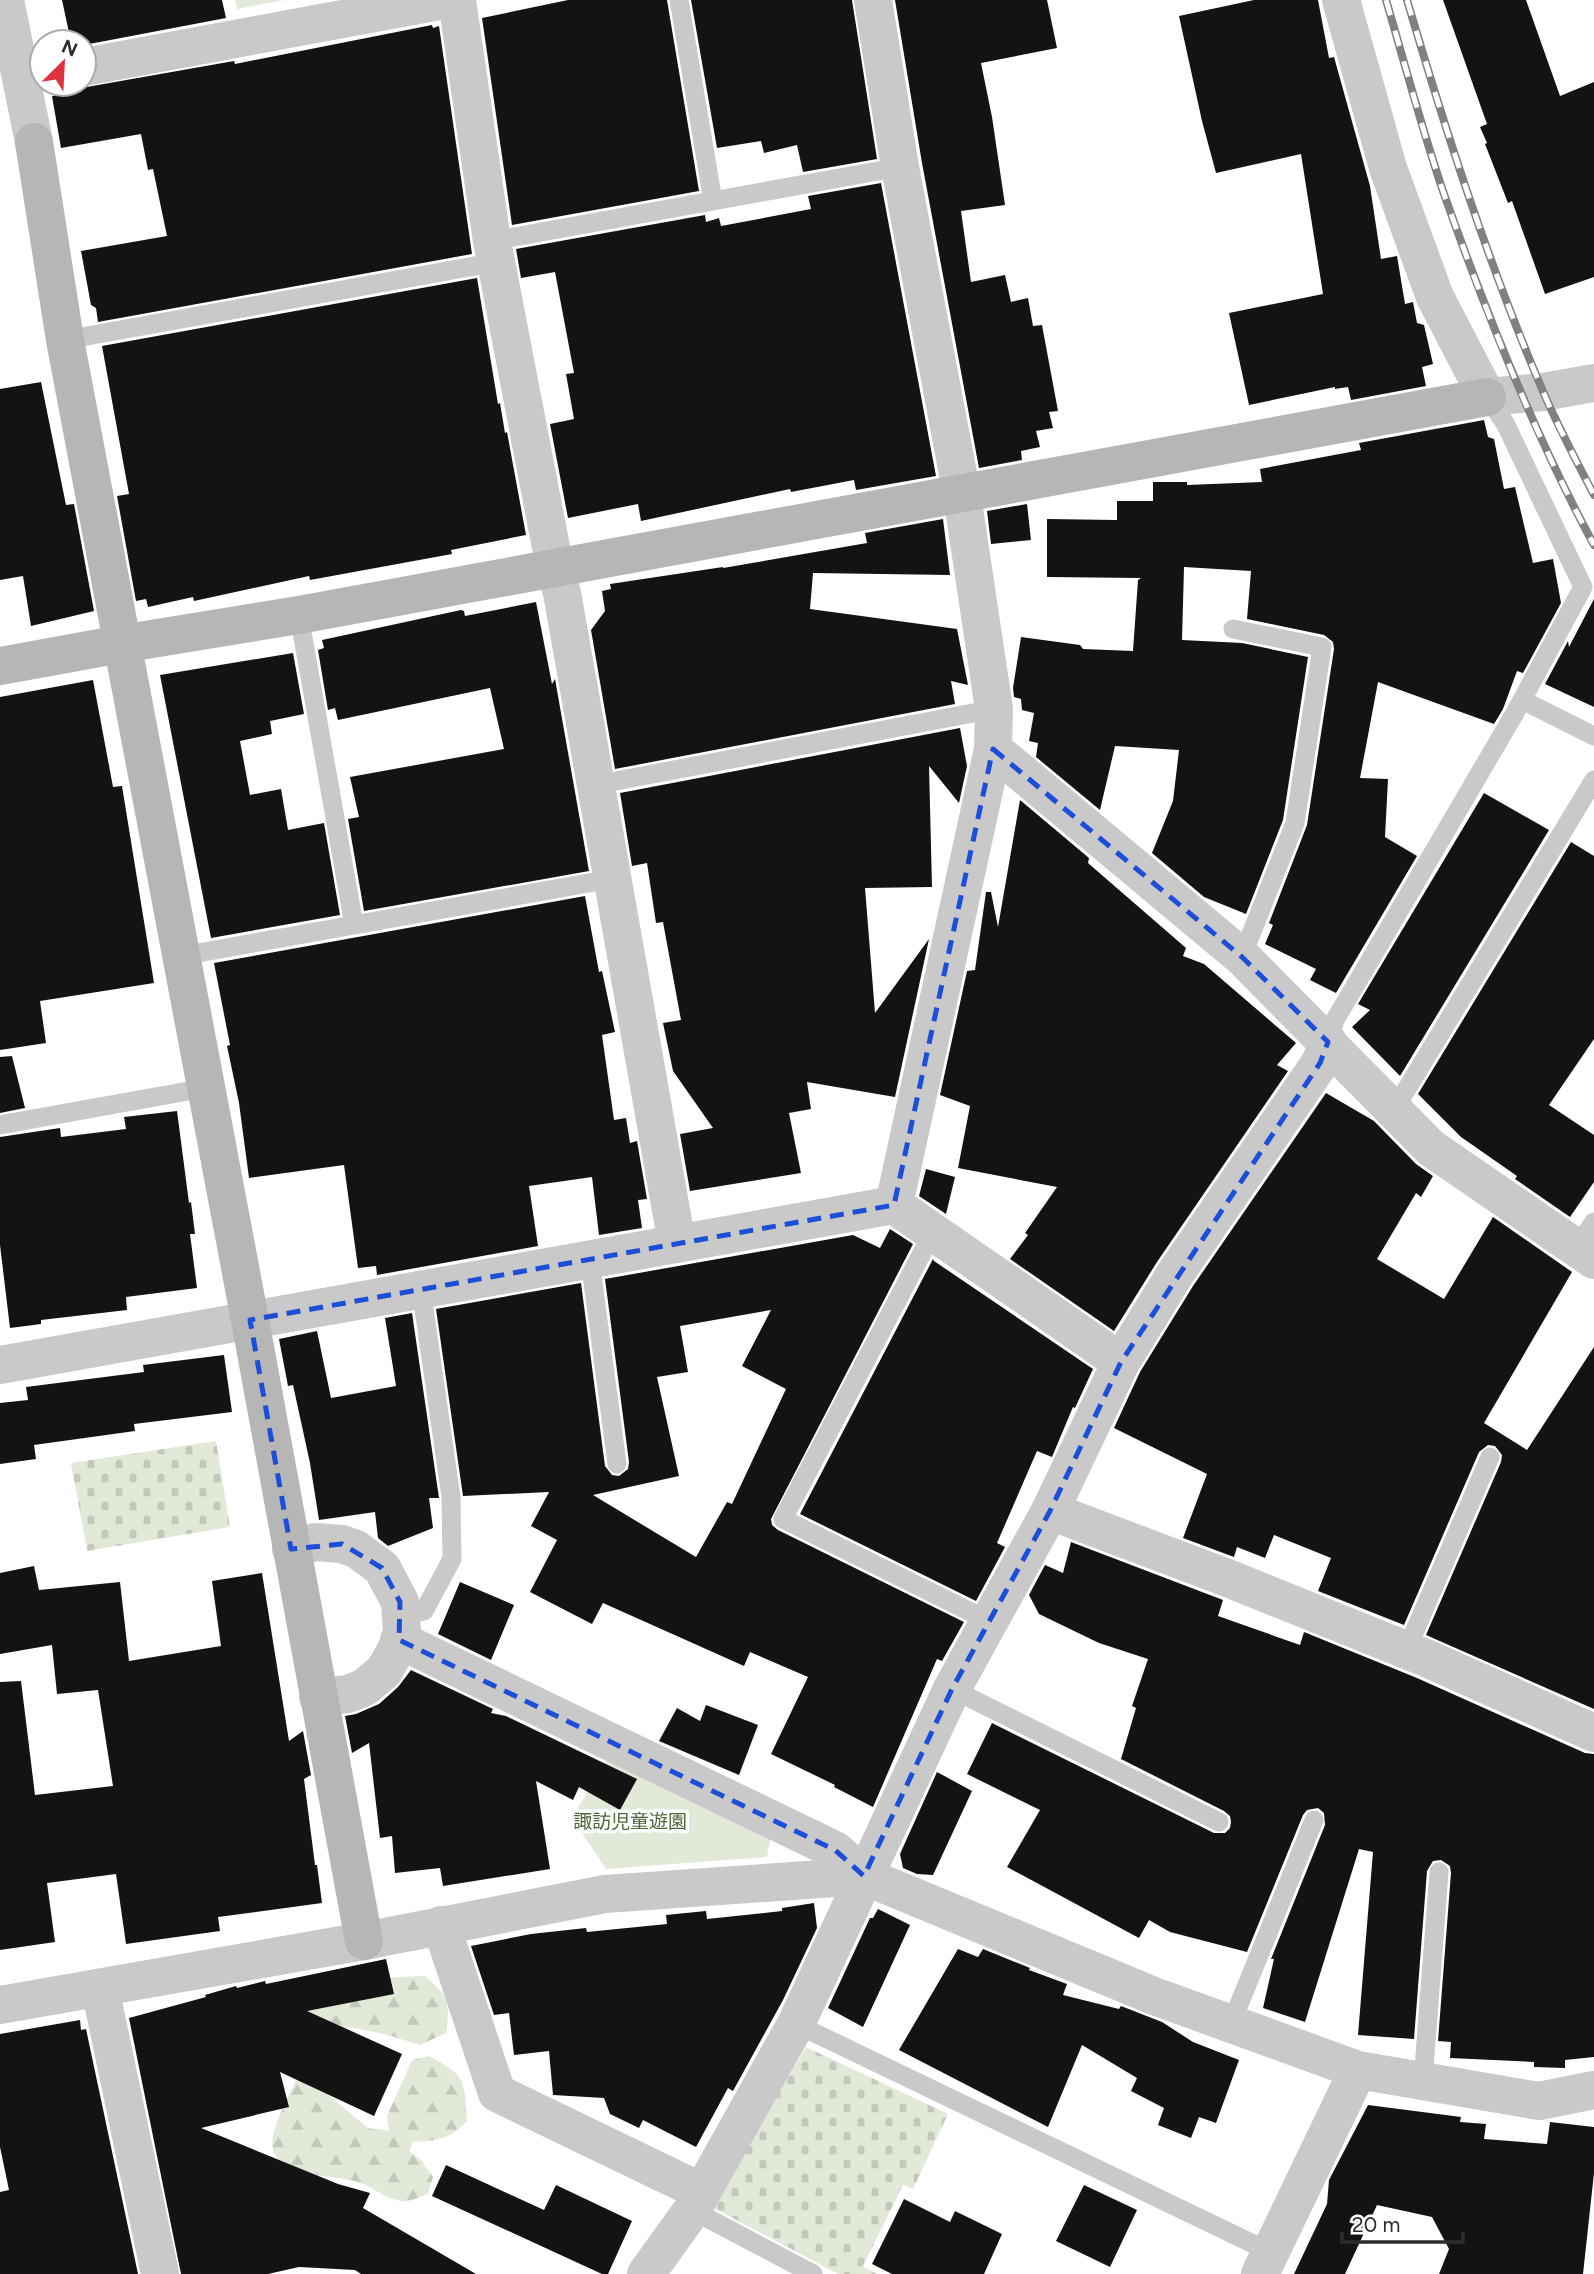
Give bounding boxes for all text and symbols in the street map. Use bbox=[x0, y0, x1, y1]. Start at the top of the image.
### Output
north arrow bbox=[28, 28, 98, 98]
text: N bbox=[58, 34, 81, 61]
park label: 諏訪児童遊園 bbox=[573, 1810, 687, 1833]
scale bar bbox=[1342, 2200, 1463, 2244]
text: 20 m bbox=[1352, 2212, 1400, 2237]

